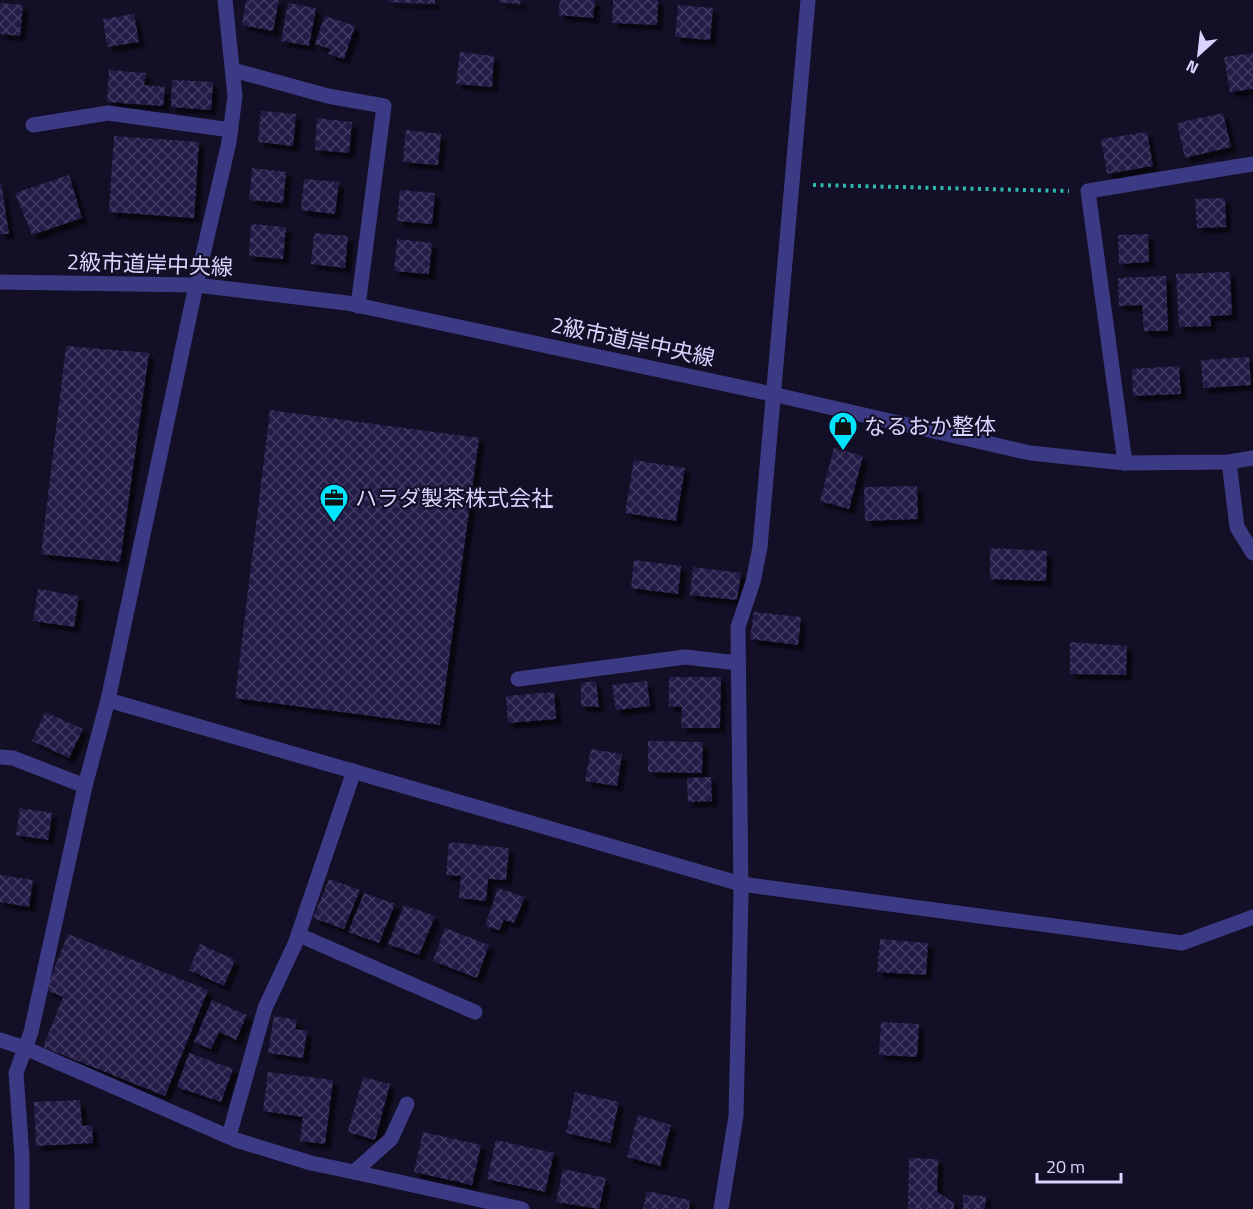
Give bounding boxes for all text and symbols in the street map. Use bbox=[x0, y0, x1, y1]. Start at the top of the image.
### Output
north arrow bbox=[1169, 24, 1229, 84]
text: N bbox=[1182, 54, 1203, 81]
street label: 2級市道岸中央線 bbox=[66, 244, 234, 284]
street label: 2級市道岸中央線 bbox=[548, 307, 718, 375]
place label: なるおか整体 bbox=[864, 409, 996, 443]
shop icon: なるおか整体 bbox=[827, 410, 859, 452]
place label: ハラダ製茶株式会社 bbox=[355, 481, 553, 515]
office icon: ハラダ製茶株式会社 bbox=[318, 482, 350, 524]
scale bar bbox=[1037, 1146, 1121, 1184]
text: 20 m bbox=[1046, 1153, 1085, 1180]

